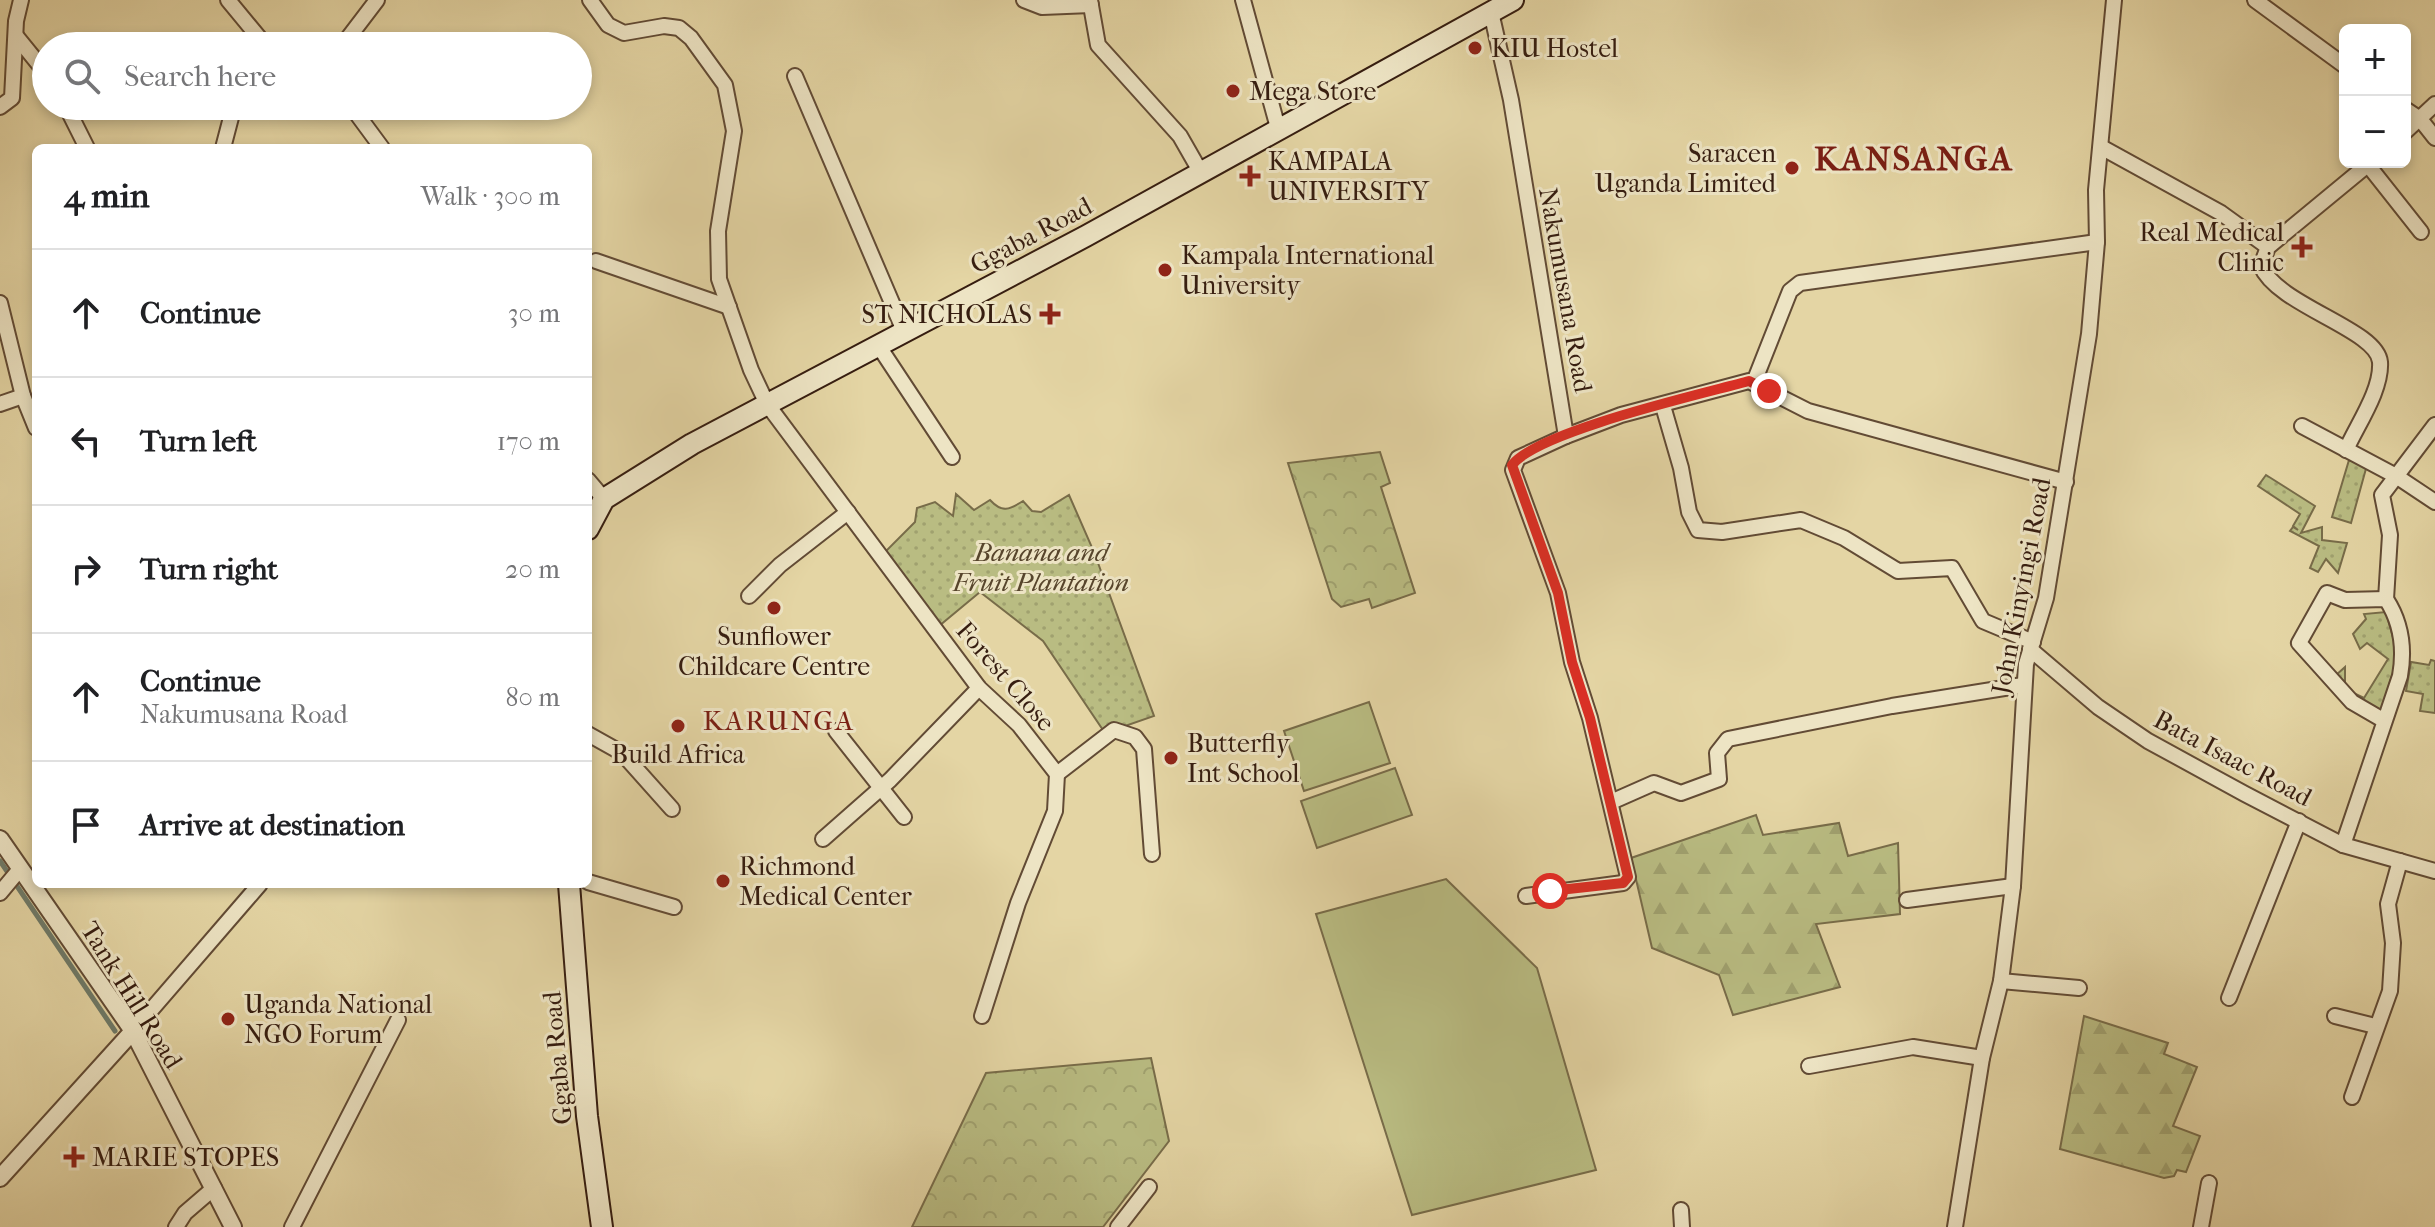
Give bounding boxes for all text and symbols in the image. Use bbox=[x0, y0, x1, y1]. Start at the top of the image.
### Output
map controls bbox=[2339, 24, 2411, 168]
button: + bbox=[2339, 24, 2411, 96]
search box bbox=[32, 32, 592, 120]
place label: KIU Hostel bbox=[1491, 33, 1618, 64]
marker: KIU Hostel bbox=[1466, 39, 1484, 57]
icon: search bbox=[60, 54, 104, 98]
text: Search here bbox=[124, 59, 276, 94]
place label: Mega Store bbox=[1249, 76, 1376, 107]
marker: Mega Store bbox=[1224, 82, 1242, 100]
button: − bbox=[2339, 96, 2411, 168]
place label: Saracen Uganda Limited bbox=[1594, 138, 1777, 199]
district label: KANSANGA bbox=[1814, 139, 2014, 179]
place label: KAMPALA UNIVERSITY bbox=[1268, 146, 1430, 207]
marker: Saracen Uganda Limited bbox=[1783, 159, 1801, 177]
marker: KAMPALA UNIVERSITY bbox=[1239, 165, 1261, 187]
text: 4 min bbox=[64, 176, 149, 216]
text: Walk · 300 m bbox=[421, 181, 560, 212]
street label: Nakumusana Road bbox=[1532, 185, 1599, 396]
street label: Ggaba Road bbox=[965, 190, 1098, 280]
place label: Real Medical Clinic bbox=[2139, 217, 2284, 278]
marker: Real Medical Clinic bbox=[2291, 236, 2313, 258]
place label: Kampala International University bbox=[1181, 240, 1434, 301]
marker: Kampala International University bbox=[1156, 261, 1174, 279]
icon: ahead bbox=[64, 291, 108, 335]
text: Continue bbox=[140, 296, 261, 331]
text: 30 m bbox=[508, 298, 560, 329]
place label: ST NICHOLAS bbox=[861, 299, 1032, 330]
marker: ST NICHOLAS bbox=[1039, 303, 1061, 325]
route end bbox=[1751, 373, 1787, 409]
icon: left bbox=[64, 419, 108, 463]
text: Turn left bbox=[140, 424, 257, 459]
text: 170 m bbox=[497, 426, 560, 457]
street label: John Kinyingi Road bbox=[1985, 474, 2058, 699]
park label: Banana and Fruit Plantation bbox=[952, 537, 1129, 598]
icon: right bbox=[64, 547, 108, 591]
text: Turn right bbox=[140, 552, 278, 587]
text: 20 m bbox=[505, 554, 560, 585]
marker: Sunflower Childcare Centre bbox=[765, 599, 783, 617]
street label: Forest Close bbox=[950, 615, 1062, 738]
place label: Sunflower Childcare Centre bbox=[678, 621, 870, 682]
text: Continue bbox=[140, 664, 261, 699]
icon: ahead bbox=[64, 675, 108, 719]
text: 80 m bbox=[505, 682, 560, 713]
text: Nakumusana Road bbox=[140, 699, 348, 730]
district label: KARUNGA bbox=[703, 704, 855, 737]
street label: Bata Isaac Road bbox=[2148, 704, 2318, 813]
marker: Build Africa bbox=[669, 717, 687, 735]
place label: Butterfly Int School bbox=[1187, 728, 1300, 789]
place label: Build Africa bbox=[611, 739, 746, 770]
marker: Butterfly Int School bbox=[1162, 749, 1180, 767]
icon: arrive bbox=[64, 803, 108, 847]
text: Arrive at destination bbox=[140, 808, 405, 843]
place label: Richmond Medical Center bbox=[739, 851, 912, 912]
marker: Richmond Medical Center bbox=[714, 872, 732, 890]
route start bbox=[1532, 873, 1568, 909]
street label: Tank Hill Road bbox=[74, 916, 190, 1075]
place label: Uganda National NGO Forum bbox=[244, 989, 432, 1050]
street label: Ggaba Road bbox=[536, 989, 579, 1126]
marker: Uganda National NGO Forum bbox=[219, 1010, 237, 1028]
place label: MARIE STOPES bbox=[92, 1142, 279, 1173]
marker: MARIE STOPES bbox=[63, 1146, 85, 1168]

